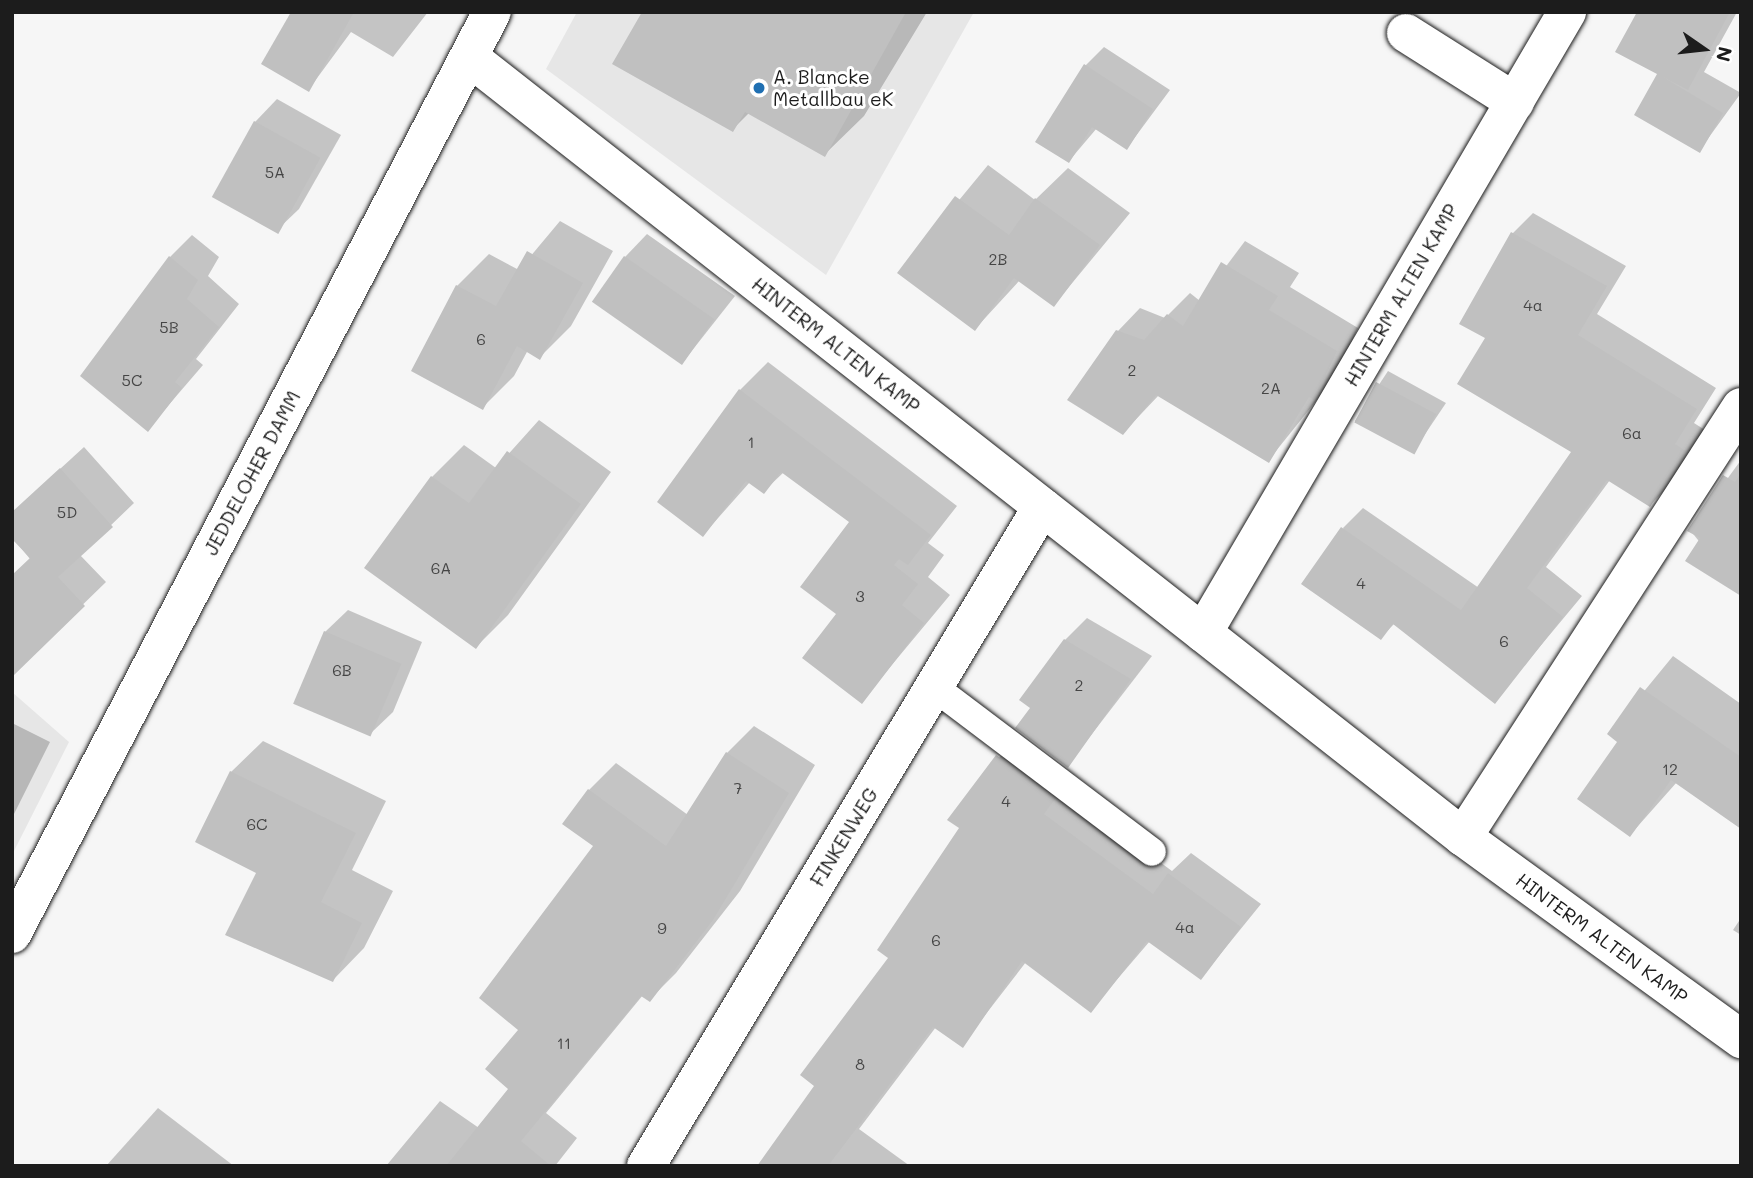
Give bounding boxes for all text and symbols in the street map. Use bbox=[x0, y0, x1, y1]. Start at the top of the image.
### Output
north arrow bbox=[1669, 14, 1739, 84]
text: N bbox=[1711, 44, 1739, 64]
place label: A. Blancke Metallbau eK bbox=[773, 66, 893, 110]
marker: A. Blancke Metallbau eK bbox=[751, 80, 767, 96]
house number: 5A bbox=[265, 162, 285, 182]
street label: HINTERM ALTEN KAMP bbox=[1339, 200, 1463, 390]
house number: 2B bbox=[989, 249, 1007, 269]
street label: HINTERM ALTEN KAMP bbox=[747, 272, 925, 418]
house number: 4a bbox=[1523, 295, 1543, 315]
house number: 5B bbox=[159, 317, 179, 337]
house number: 6 bbox=[476, 329, 486, 349]
house number: 2 bbox=[1128, 360, 1136, 380]
house number: 5C bbox=[122, 370, 142, 390]
house number: 2A bbox=[1261, 378, 1281, 398]
street label: JEDDELOHER DAMM bbox=[199, 387, 305, 559]
house number: 6a bbox=[1622, 423, 1642, 443]
house number: 1 bbox=[747, 432, 755, 452]
house number: 5D bbox=[57, 502, 77, 522]
house number: 6A bbox=[431, 558, 451, 578]
house number: 4 bbox=[1356, 573, 1366, 593]
house number: 3 bbox=[855, 586, 865, 606]
house number: 6 bbox=[1499, 631, 1509, 651]
house number: 6B bbox=[332, 660, 352, 680]
house number: 2 bbox=[1075, 675, 1083, 695]
house number: 12 bbox=[1662, 759, 1678, 779]
house number: 7 bbox=[734, 778, 742, 798]
street label: FINKENWEG bbox=[806, 784, 882, 890]
house number: 4 bbox=[1001, 791, 1011, 811]
house number: 6C bbox=[246, 814, 268, 834]
street label: HINTERM ALTEN KAMP bbox=[1512, 868, 1692, 1008]
house number: 4a bbox=[1175, 917, 1195, 937]
house number: 9 bbox=[657, 918, 667, 938]
house number: 6 bbox=[931, 930, 941, 950]
house number: 11 bbox=[557, 1033, 571, 1053]
house number: 8 bbox=[855, 1054, 865, 1074]

